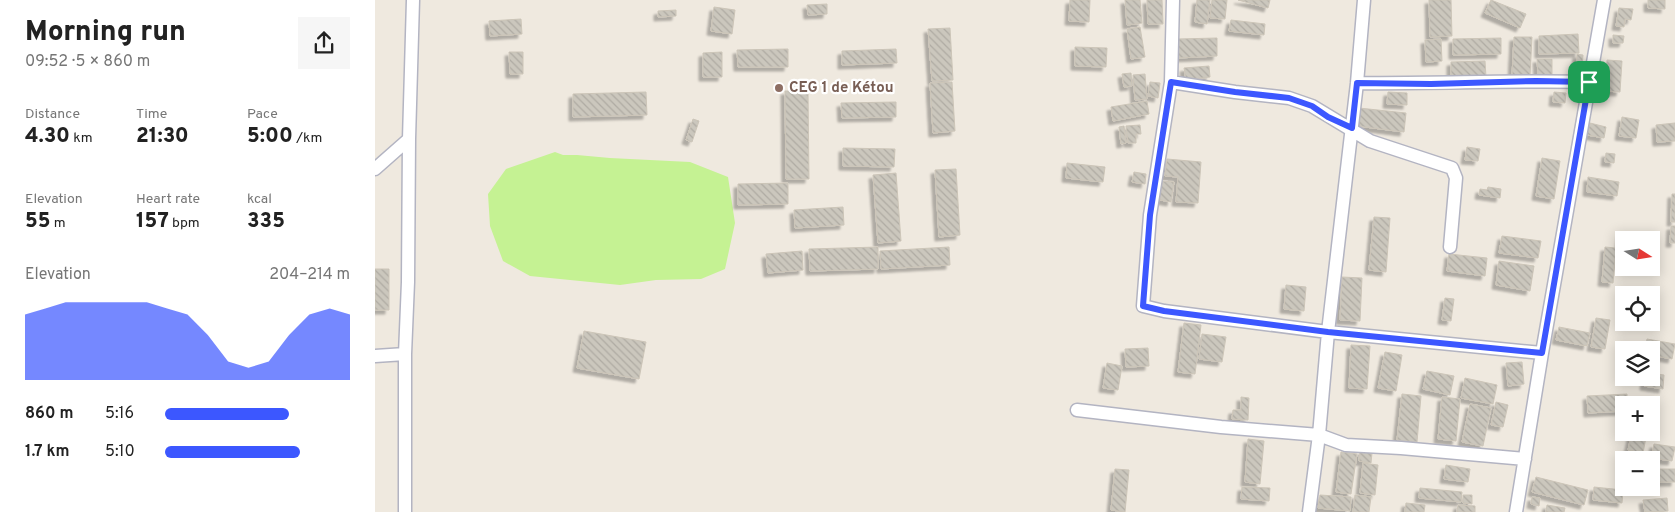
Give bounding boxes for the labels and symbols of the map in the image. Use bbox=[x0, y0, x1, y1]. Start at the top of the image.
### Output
pin bbox=[1568, 61, 1610, 103]
place label: CEG 1 de Kétou bbox=[789, 79, 894, 98]
marker: CEG 1 de Kétou bbox=[773, 82, 785, 94]
north arrow bbox=[1615, 231, 1660, 276]

